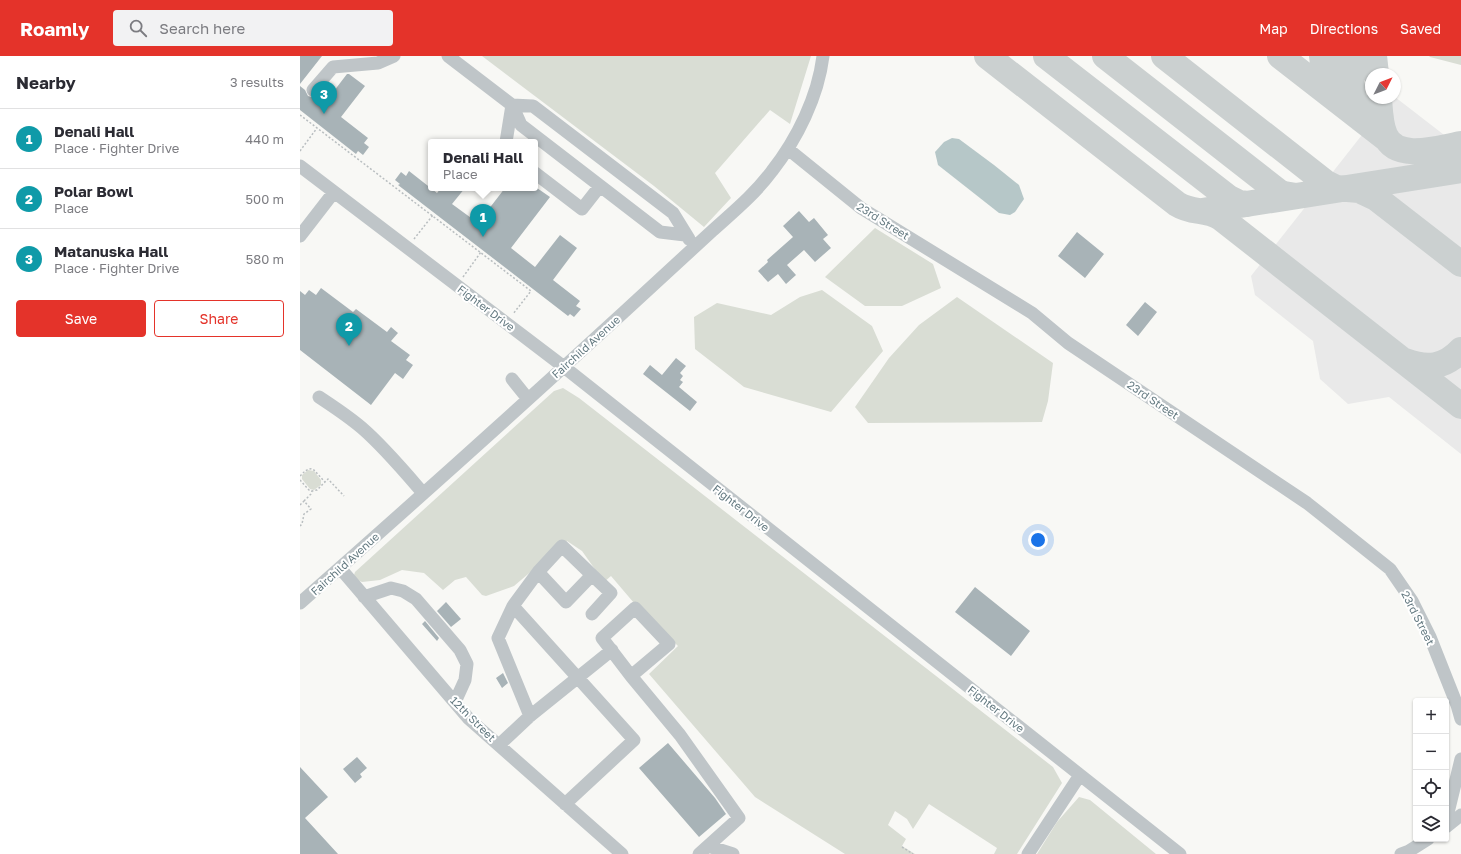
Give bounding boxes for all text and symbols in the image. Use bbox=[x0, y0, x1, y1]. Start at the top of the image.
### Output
search box bbox=[113, 10, 393, 46]
text: Roamly bbox=[20, 17, 89, 40]
icon: search bbox=[127, 17, 149, 39]
text: Search here bbox=[159, 19, 245, 37]
text: Map bbox=[1259, 20, 1288, 37]
text: Directions bbox=[1310, 20, 1378, 37]
text: Saved bbox=[1400, 20, 1441, 37]
north arrow bbox=[1365, 68, 1401, 104]
text: Nearby bbox=[16, 72, 76, 93]
text: 3 results bbox=[230, 74, 284, 90]
pin: 3 bbox=[311, 81, 337, 114]
text: Denali Hall bbox=[54, 122, 134, 140]
text: 1 bbox=[26, 131, 32, 147]
text: 440 m bbox=[245, 131, 284, 147]
popup bbox=[428, 139, 538, 191]
text: Place · Fighter Drive bbox=[54, 140, 179, 156]
text: Denali Hall bbox=[443, 148, 523, 166]
text: Place bbox=[443, 166, 477, 182]
text: Polar Bowl bbox=[54, 182, 133, 200]
text: 2 bbox=[25, 191, 33, 207]
text: 500 m bbox=[246, 191, 284, 207]
street label: 23rd Street bbox=[855, 199, 912, 242]
text: Place bbox=[54, 200, 89, 216]
pin: 1 bbox=[470, 204, 496, 237]
text: Matanuska Hall bbox=[54, 242, 168, 260]
text: 3 bbox=[25, 251, 33, 267]
text: 580 m bbox=[246, 251, 284, 267]
text: Place · Fighter Drive bbox=[54, 260, 179, 276]
street label: Fighter Drive bbox=[455, 282, 517, 333]
button: Save bbox=[16, 300, 146, 337]
button: Share bbox=[154, 300, 284, 337]
pin: 2 bbox=[336, 313, 362, 346]
street label: Fairchild Avenue bbox=[549, 313, 622, 381]
street label: 23rd Street bbox=[1125, 378, 1181, 421]
street label: Fighter Drive bbox=[711, 482, 772, 534]
street label: Fairchild Avenue bbox=[308, 530, 381, 598]
your location bbox=[1028, 530, 1048, 550]
street label: 23rd Street bbox=[1399, 589, 1438, 647]
street label: Fighter Drive bbox=[966, 683, 1027, 735]
street label: 12th Street bbox=[448, 693, 499, 744]
map controls bbox=[1413, 698, 1449, 842]
button: + bbox=[1413, 698, 1449, 734]
button: − bbox=[1413, 734, 1449, 770]
button: locate bbox=[1413, 770, 1449, 806]
button: layers bbox=[1413, 806, 1449, 842]

